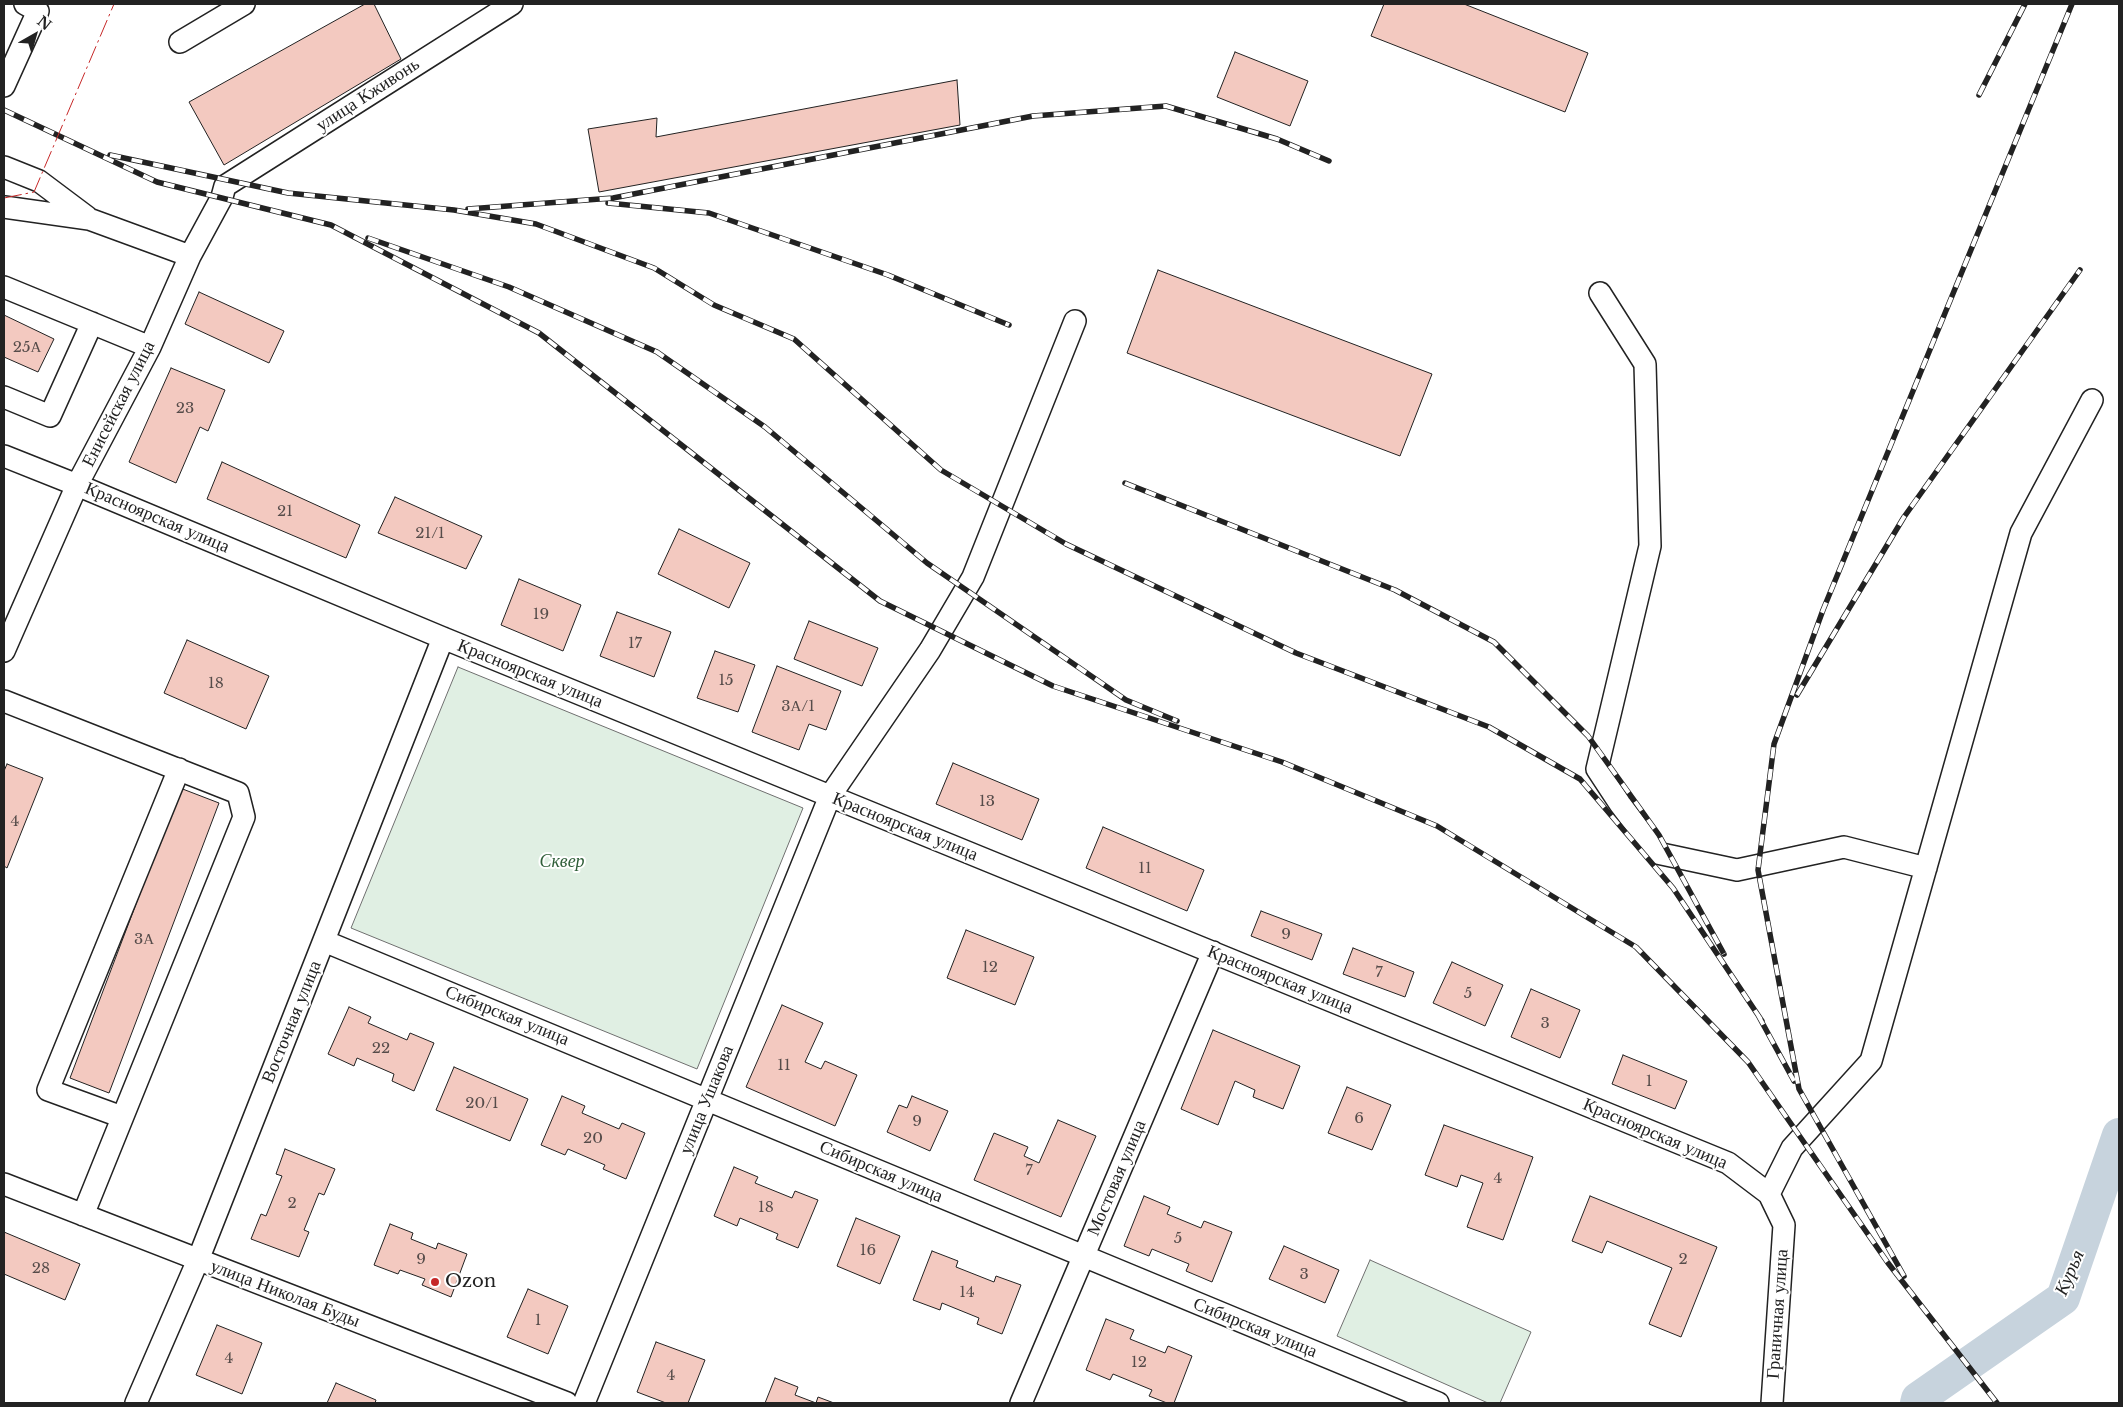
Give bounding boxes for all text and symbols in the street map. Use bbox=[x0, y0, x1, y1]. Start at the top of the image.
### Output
north arrow bbox=[10, 10, 60, 60]
text: N bbox=[33, 12, 55, 34]
street label: улица Кживонь bbox=[312, 54, 424, 136]
street label: Енисейская улица bbox=[78, 337, 160, 471]
house number: 25А bbox=[13, 339, 41, 357]
house number: 23 bbox=[176, 400, 194, 418]
street label: Красноярская улица bbox=[81, 478, 233, 558]
house number: 21 bbox=[277, 503, 293, 521]
house number: 21/1 bbox=[415, 525, 445, 543]
house number: 19 bbox=[533, 606, 549, 624]
street label: Красноярская улица bbox=[454, 635, 606, 713]
house number: 17 bbox=[628, 635, 642, 653]
house number: 15 bbox=[718, 672, 734, 690]
house number: 18 bbox=[208, 675, 224, 693]
house number: 3А/1 bbox=[781, 698, 815, 716]
street label: Красноярская улица bbox=[829, 788, 981, 866]
house number: 13 bbox=[979, 793, 995, 811]
house number: 4 bbox=[11, 813, 19, 831]
park label: Сквер bbox=[539, 851, 585, 873]
house number: 11 bbox=[1138, 860, 1152, 878]
house number: 9 bbox=[1281, 926, 1291, 944]
house number: 3А bbox=[134, 931, 154, 949]
street label: Красноярская улица bbox=[1204, 941, 1356, 1019]
street label: Восточная улица bbox=[258, 958, 326, 1086]
house number: 12 bbox=[982, 959, 998, 977]
house number: 7 bbox=[1375, 964, 1383, 982]
street label: Сибирская улица bbox=[442, 981, 572, 1051]
house number: 5 bbox=[1464, 985, 1472, 1003]
house number: 3 bbox=[1540, 1015, 1550, 1033]
house number: 22 bbox=[372, 1040, 390, 1058]
street label: улица Ушакова bbox=[675, 1042, 739, 1158]
house number: 11 bbox=[777, 1057, 791, 1075]
house number: 1 bbox=[1646, 1073, 1652, 1091]
street label: Красноярская улица bbox=[1579, 1094, 1731, 1174]
house number: 20/1 bbox=[465, 1095, 499, 1113]
house number: 6 bbox=[1354, 1110, 1364, 1128]
house number: 9 bbox=[912, 1113, 922, 1131]
street label: Мостовая улица bbox=[1083, 1117, 1151, 1239]
house number: 20 bbox=[583, 1130, 603, 1148]
street label: Сибирская улица bbox=[816, 1136, 946, 1208]
house number: 7 bbox=[1025, 1162, 1033, 1180]
house number: 4 bbox=[1494, 1170, 1502, 1188]
house number: 2 bbox=[287, 1195, 297, 1213]
house number: 18 bbox=[758, 1199, 774, 1217]
house number: 5 bbox=[1174, 1230, 1182, 1248]
house number: 16 bbox=[860, 1242, 876, 1260]
water label: Курья bbox=[2050, 1247, 2090, 1299]
street label: Граничная улица bbox=[1763, 1248, 1793, 1380]
house number: 9 bbox=[416, 1251, 426, 1269]
house number: 2 bbox=[1678, 1251, 1688, 1269]
street label: улица Николая Буды bbox=[207, 1256, 363, 1332]
house number: 28 bbox=[32, 1260, 50, 1278]
house number: 3 bbox=[1299, 1266, 1309, 1284]
place label: Ozon bbox=[445, 1271, 496, 1293]
marker: Ozon bbox=[429, 1276, 441, 1288]
house number: 14 bbox=[959, 1284, 975, 1302]
street label: Сибирская улица bbox=[1190, 1293, 1320, 1363]
house number: 1 bbox=[535, 1312, 541, 1330]
house number: 4 bbox=[225, 1350, 233, 1368]
house number: 12 bbox=[1131, 1354, 1147, 1372]
house number: 4 bbox=[667, 1367, 675, 1385]

